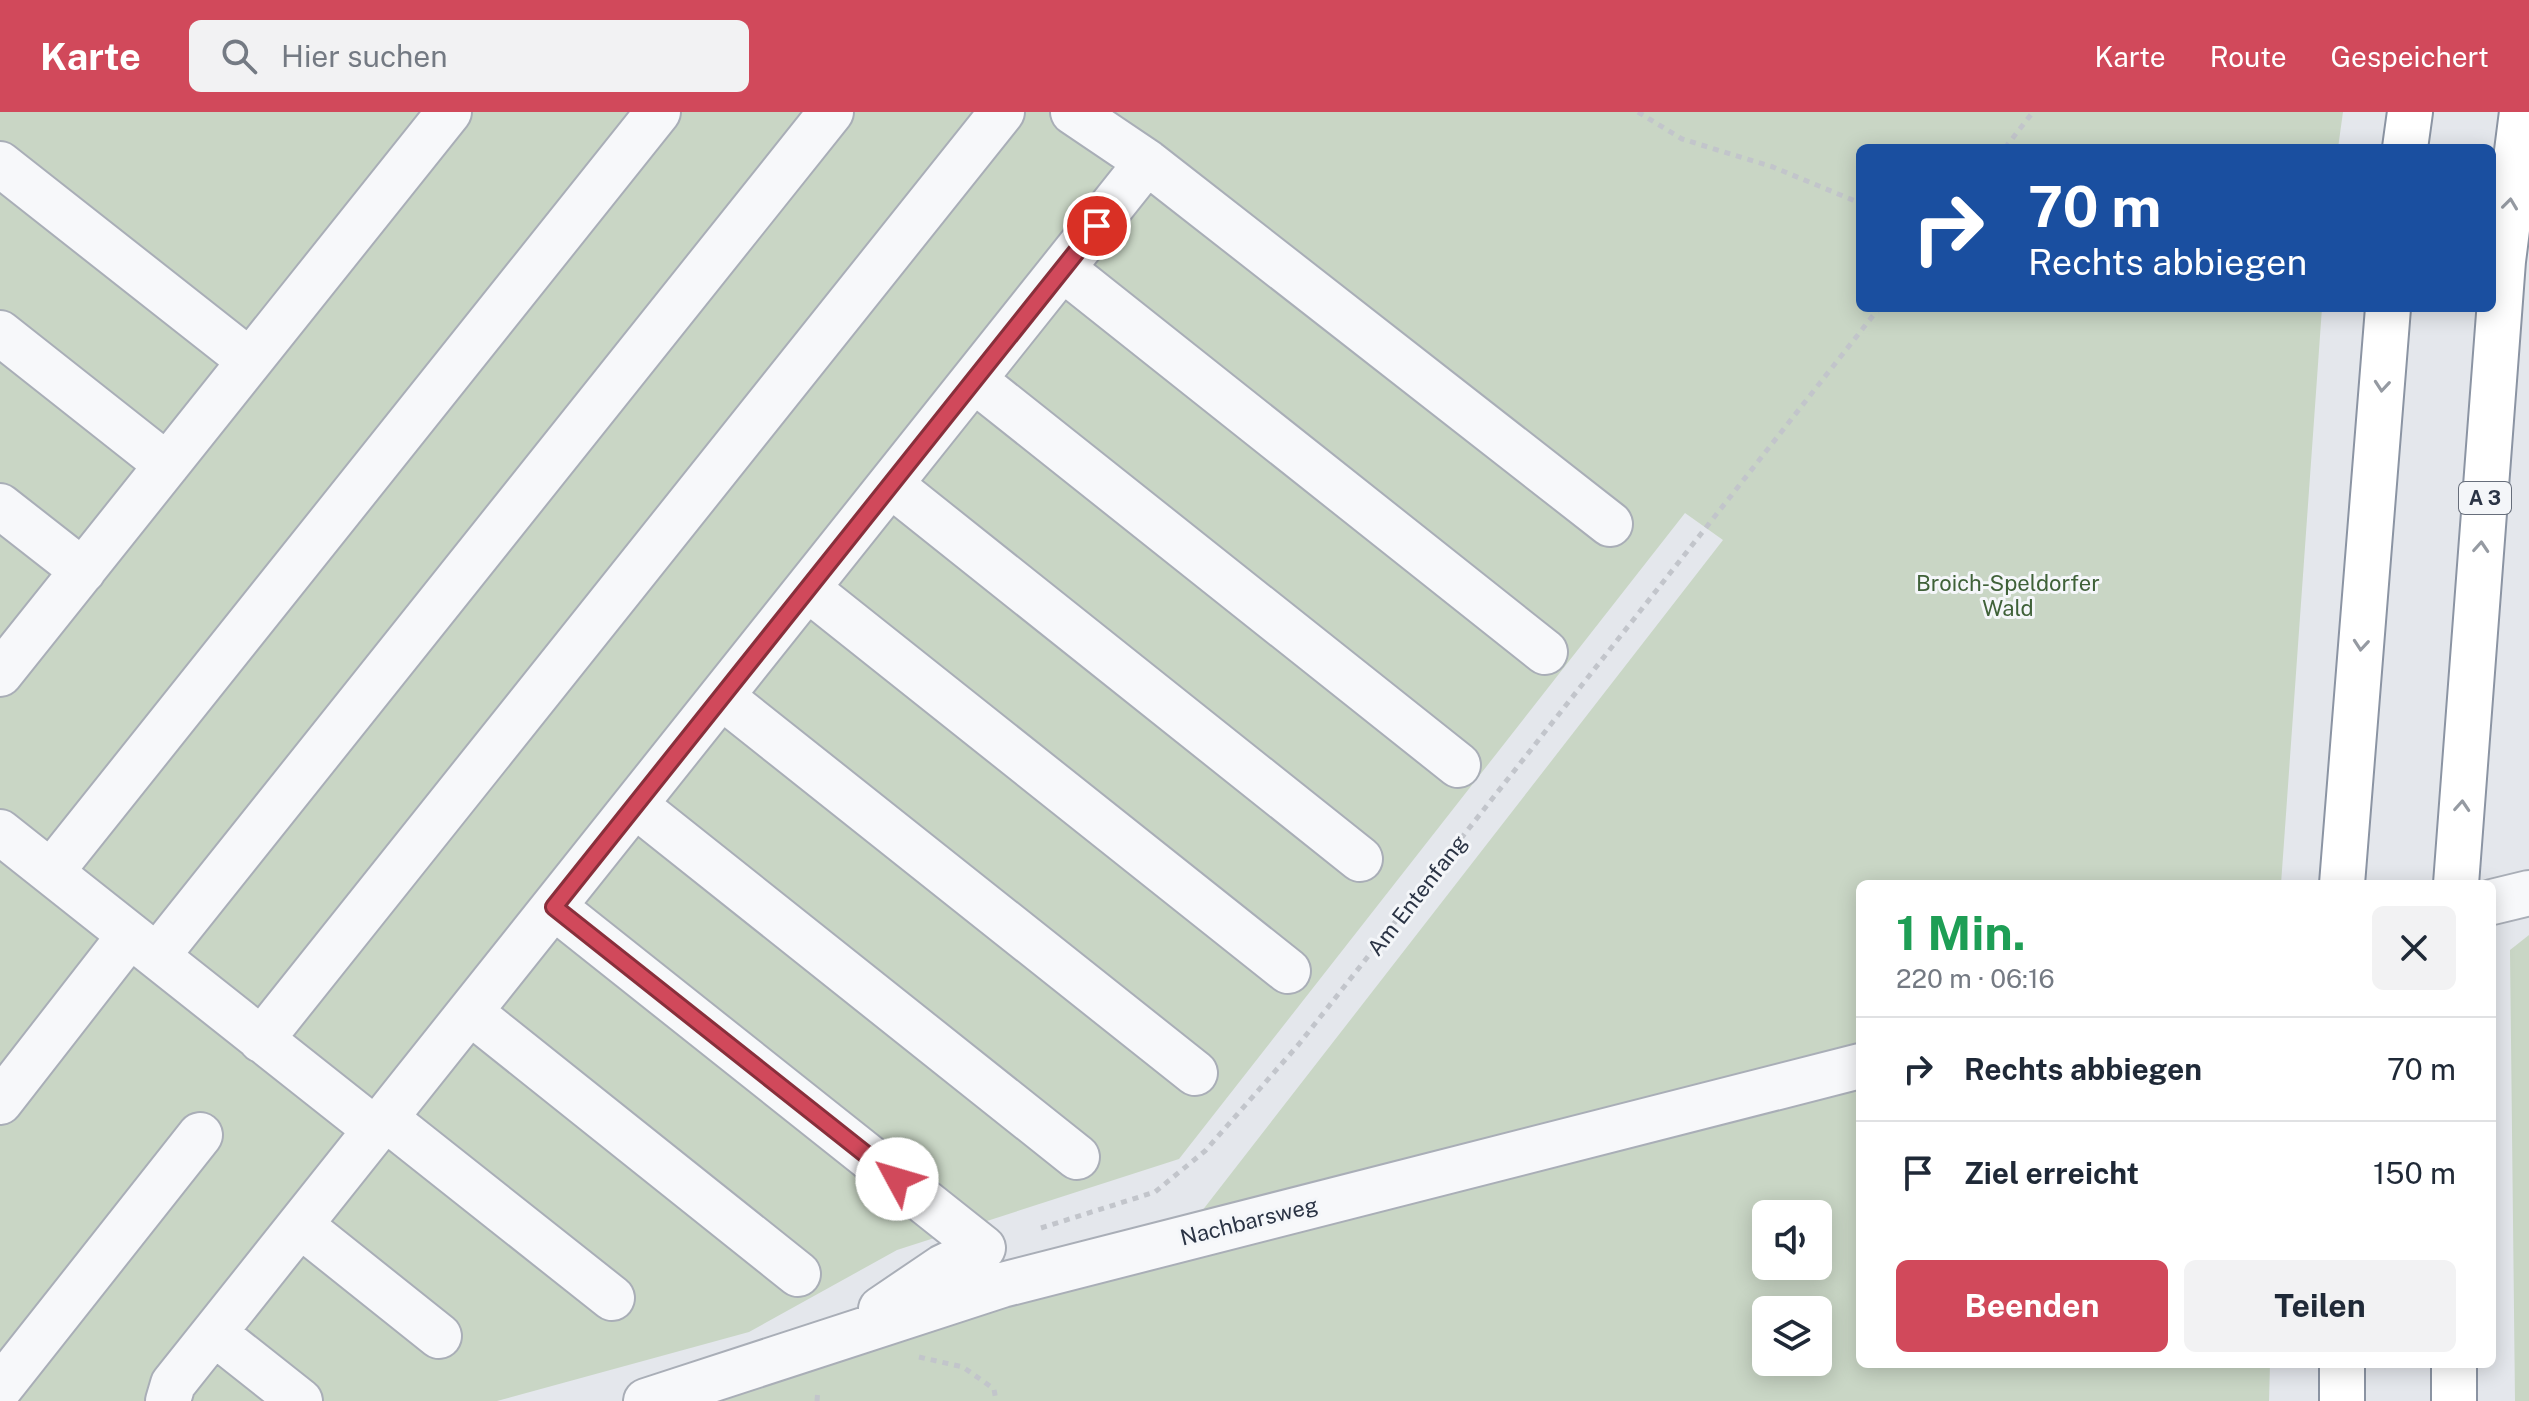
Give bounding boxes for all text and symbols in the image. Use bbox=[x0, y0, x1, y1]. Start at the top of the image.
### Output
search box bbox=[189, 20, 749, 92]
text: Karte bbox=[40, 34, 141, 79]
icon: search bbox=[217, 34, 261, 78]
text: Hier suchen bbox=[281, 38, 448, 74]
text: Karte bbox=[2094, 40, 2166, 73]
text: Route bbox=[2210, 40, 2287, 73]
text: Gespeichert bbox=[2331, 40, 2489, 73]
text: 70 m bbox=[2028, 174, 2161, 240]
icon: right bbox=[1896, 176, 2000, 280]
pin bbox=[1063, 192, 1131, 260]
one-way arrow bbox=[2501, 197, 2518, 211]
icon: arrive bbox=[1075, 204, 1119, 248]
text: Rechts abbiegen bbox=[2028, 241, 2307, 283]
one-way arrow bbox=[2374, 380, 2391, 393]
road number: A 3 bbox=[2459, 482, 2511, 514]
one-way arrow bbox=[2472, 540, 2489, 553]
park label: Broich-Speldorfer Wald bbox=[1916, 570, 2100, 621]
one-way arrow bbox=[2353, 639, 2370, 652]
one-way arrow bbox=[2453, 799, 2470, 812]
street label: Am Entenfang bbox=[1362, 829, 1472, 961]
text: 1 Min. bbox=[1896, 904, 2026, 961]
button: close bbox=[2372, 906, 2456, 990]
text: 220 m · 06:16 bbox=[1896, 963, 2055, 994]
icon: right bbox=[1896, 1047, 1940, 1091]
text: Rechts abbiegen bbox=[1964, 1051, 2202, 1087]
text: 70 m bbox=[2387, 1051, 2456, 1087]
position arrow bbox=[855, 1137, 939, 1221]
icon: arrive bbox=[1896, 1151, 1940, 1195]
text: Ziel erreicht bbox=[1964, 1155, 2139, 1191]
text: 150 m bbox=[2373, 1155, 2456, 1191]
street label: Nachbarsweg bbox=[1177, 1191, 1321, 1251]
map controls bbox=[1752, 1200, 1832, 1376]
button: sound bbox=[1752, 1200, 1832, 1280]
button: Beenden bbox=[1896, 1260, 2168, 1352]
button: Teilen bbox=[2184, 1260, 2456, 1352]
button: layers bbox=[1752, 1296, 1832, 1376]

